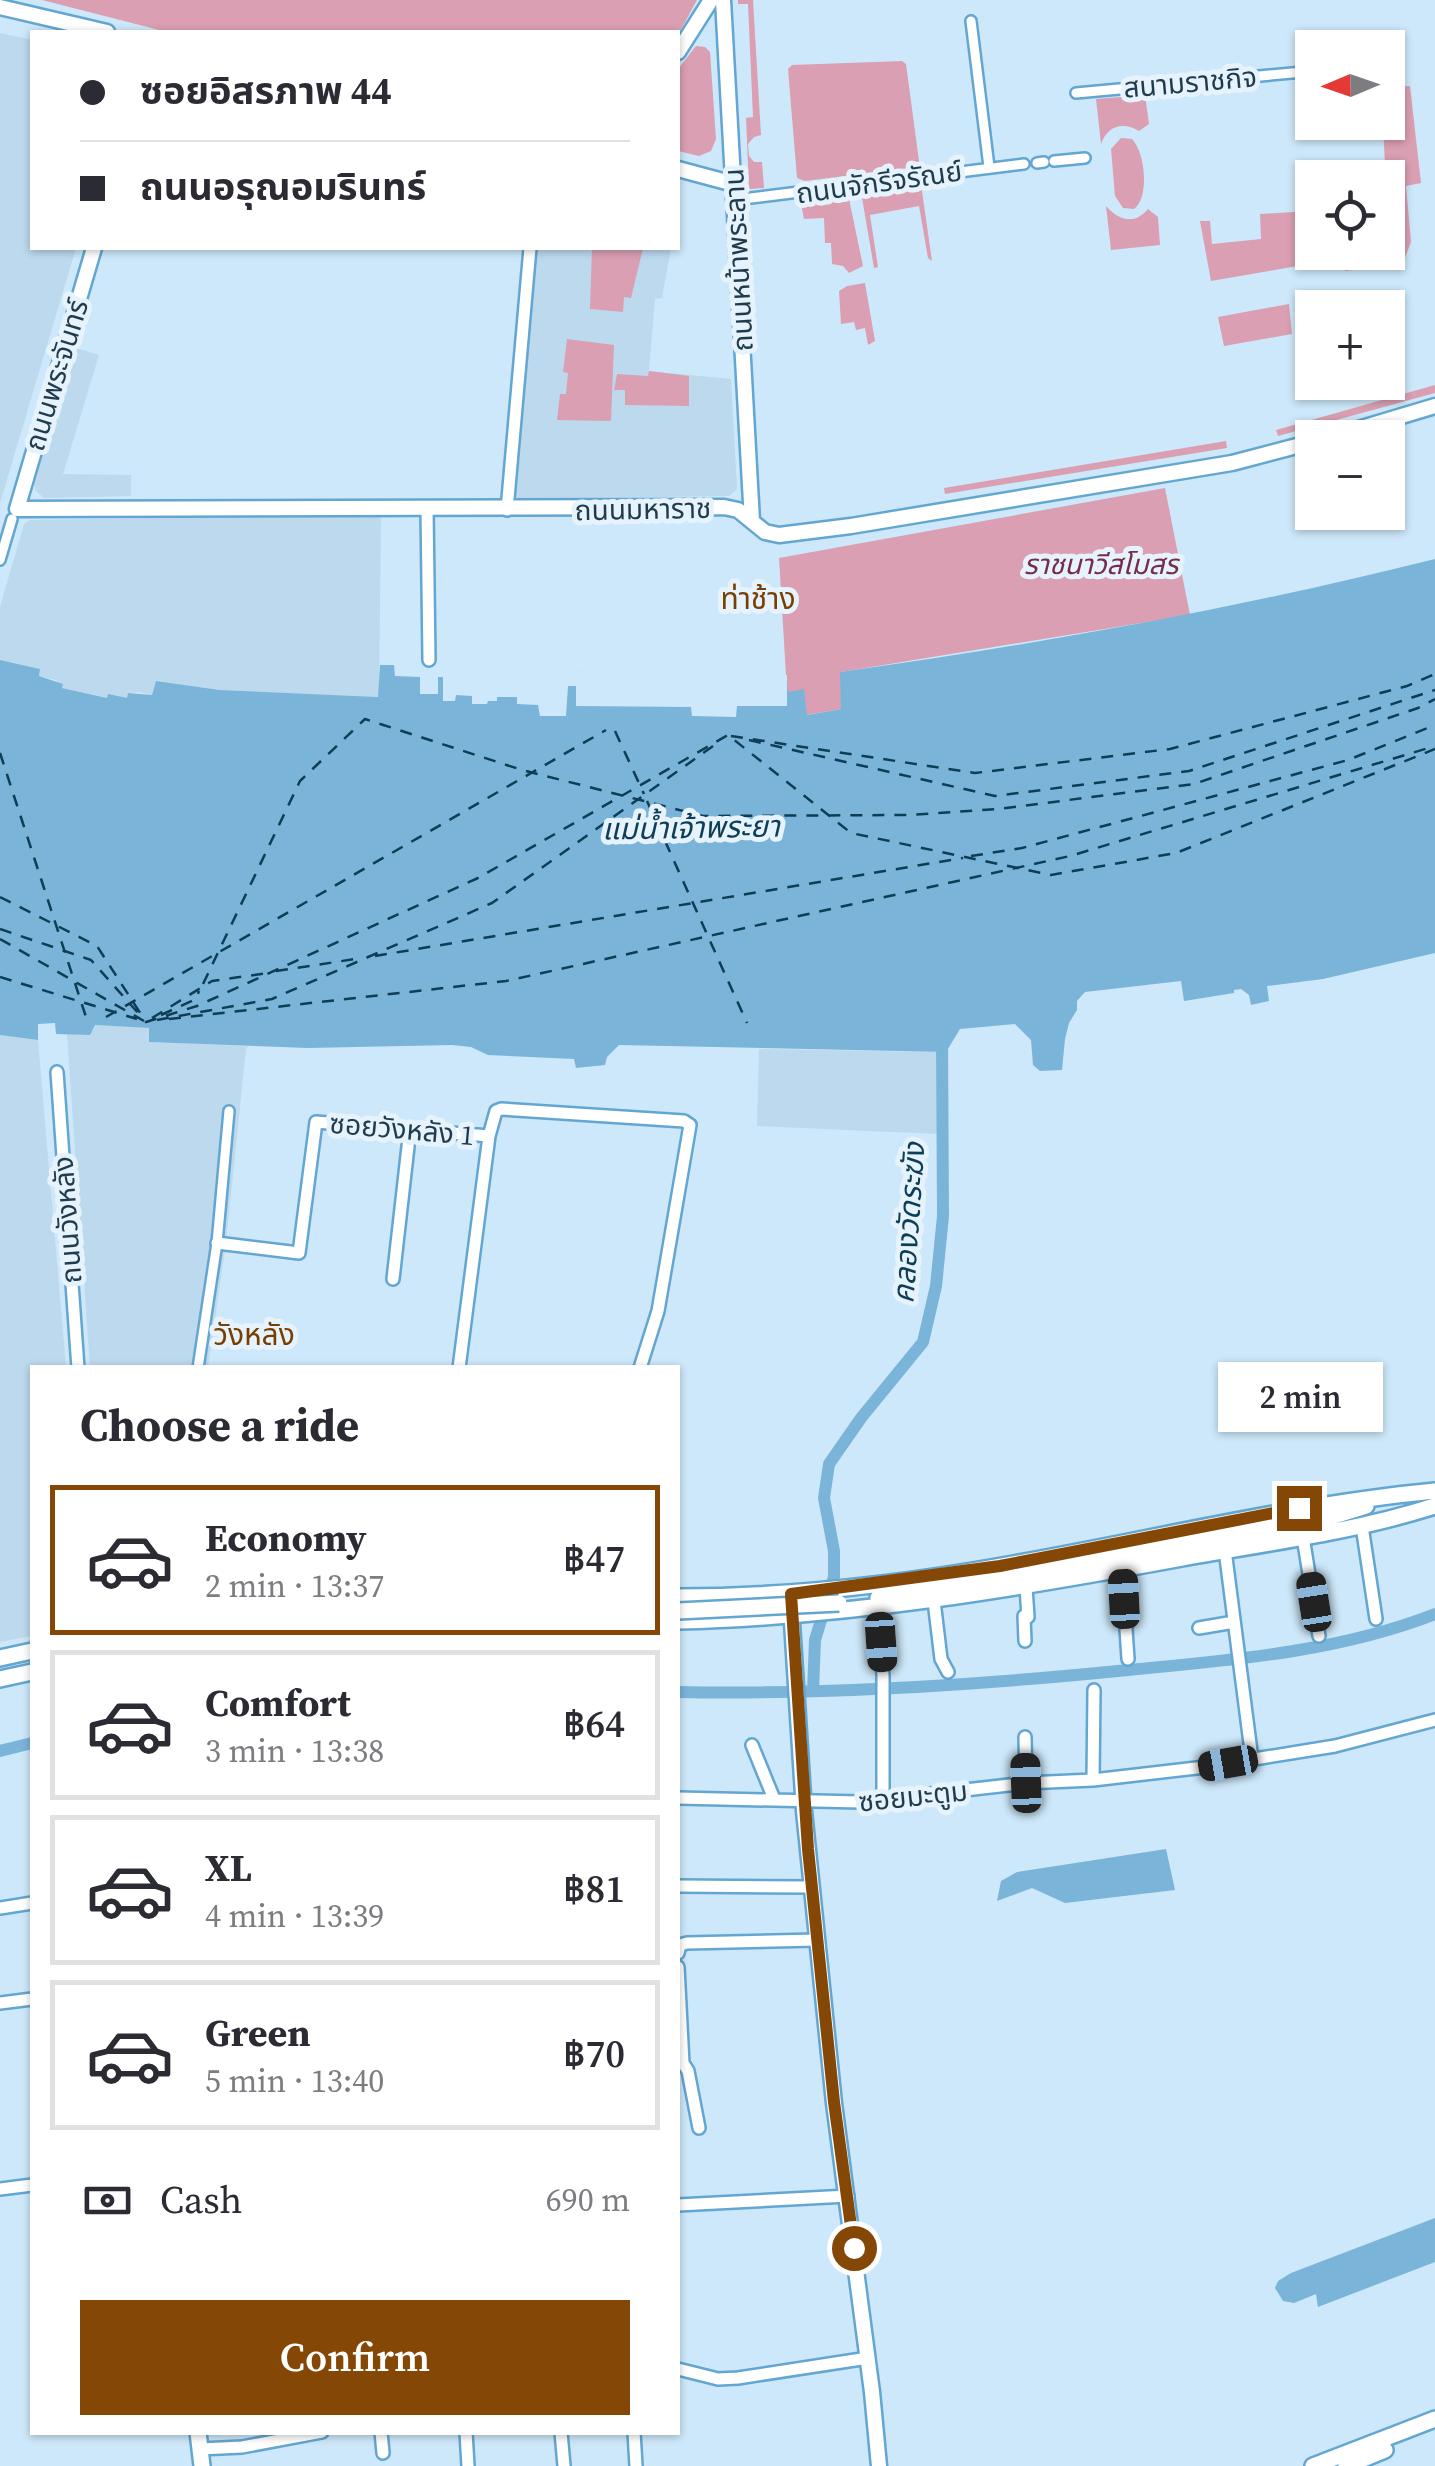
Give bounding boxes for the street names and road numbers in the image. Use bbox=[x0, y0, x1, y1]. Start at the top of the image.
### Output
street label: สนามราชกิจ bbox=[1122, 57, 1258, 107]
street label: ถนนจักรีจรัณย์ bbox=[794, 152, 965, 212]
street label: ถนนหน้าพระลาน bbox=[714, 167, 762, 353]
street label: ถนนพระจันทร์ bbox=[15, 293, 97, 455]
street label: ถนนมหาราช bbox=[574, 489, 712, 529]
street label: ซอยวังหลัง 1 bbox=[328, 1104, 476, 1154]
street label: ถนนวังหลัง bbox=[44, 1155, 90, 1285]
street label: ซอยมะตูม bbox=[856, 1771, 970, 1821]

